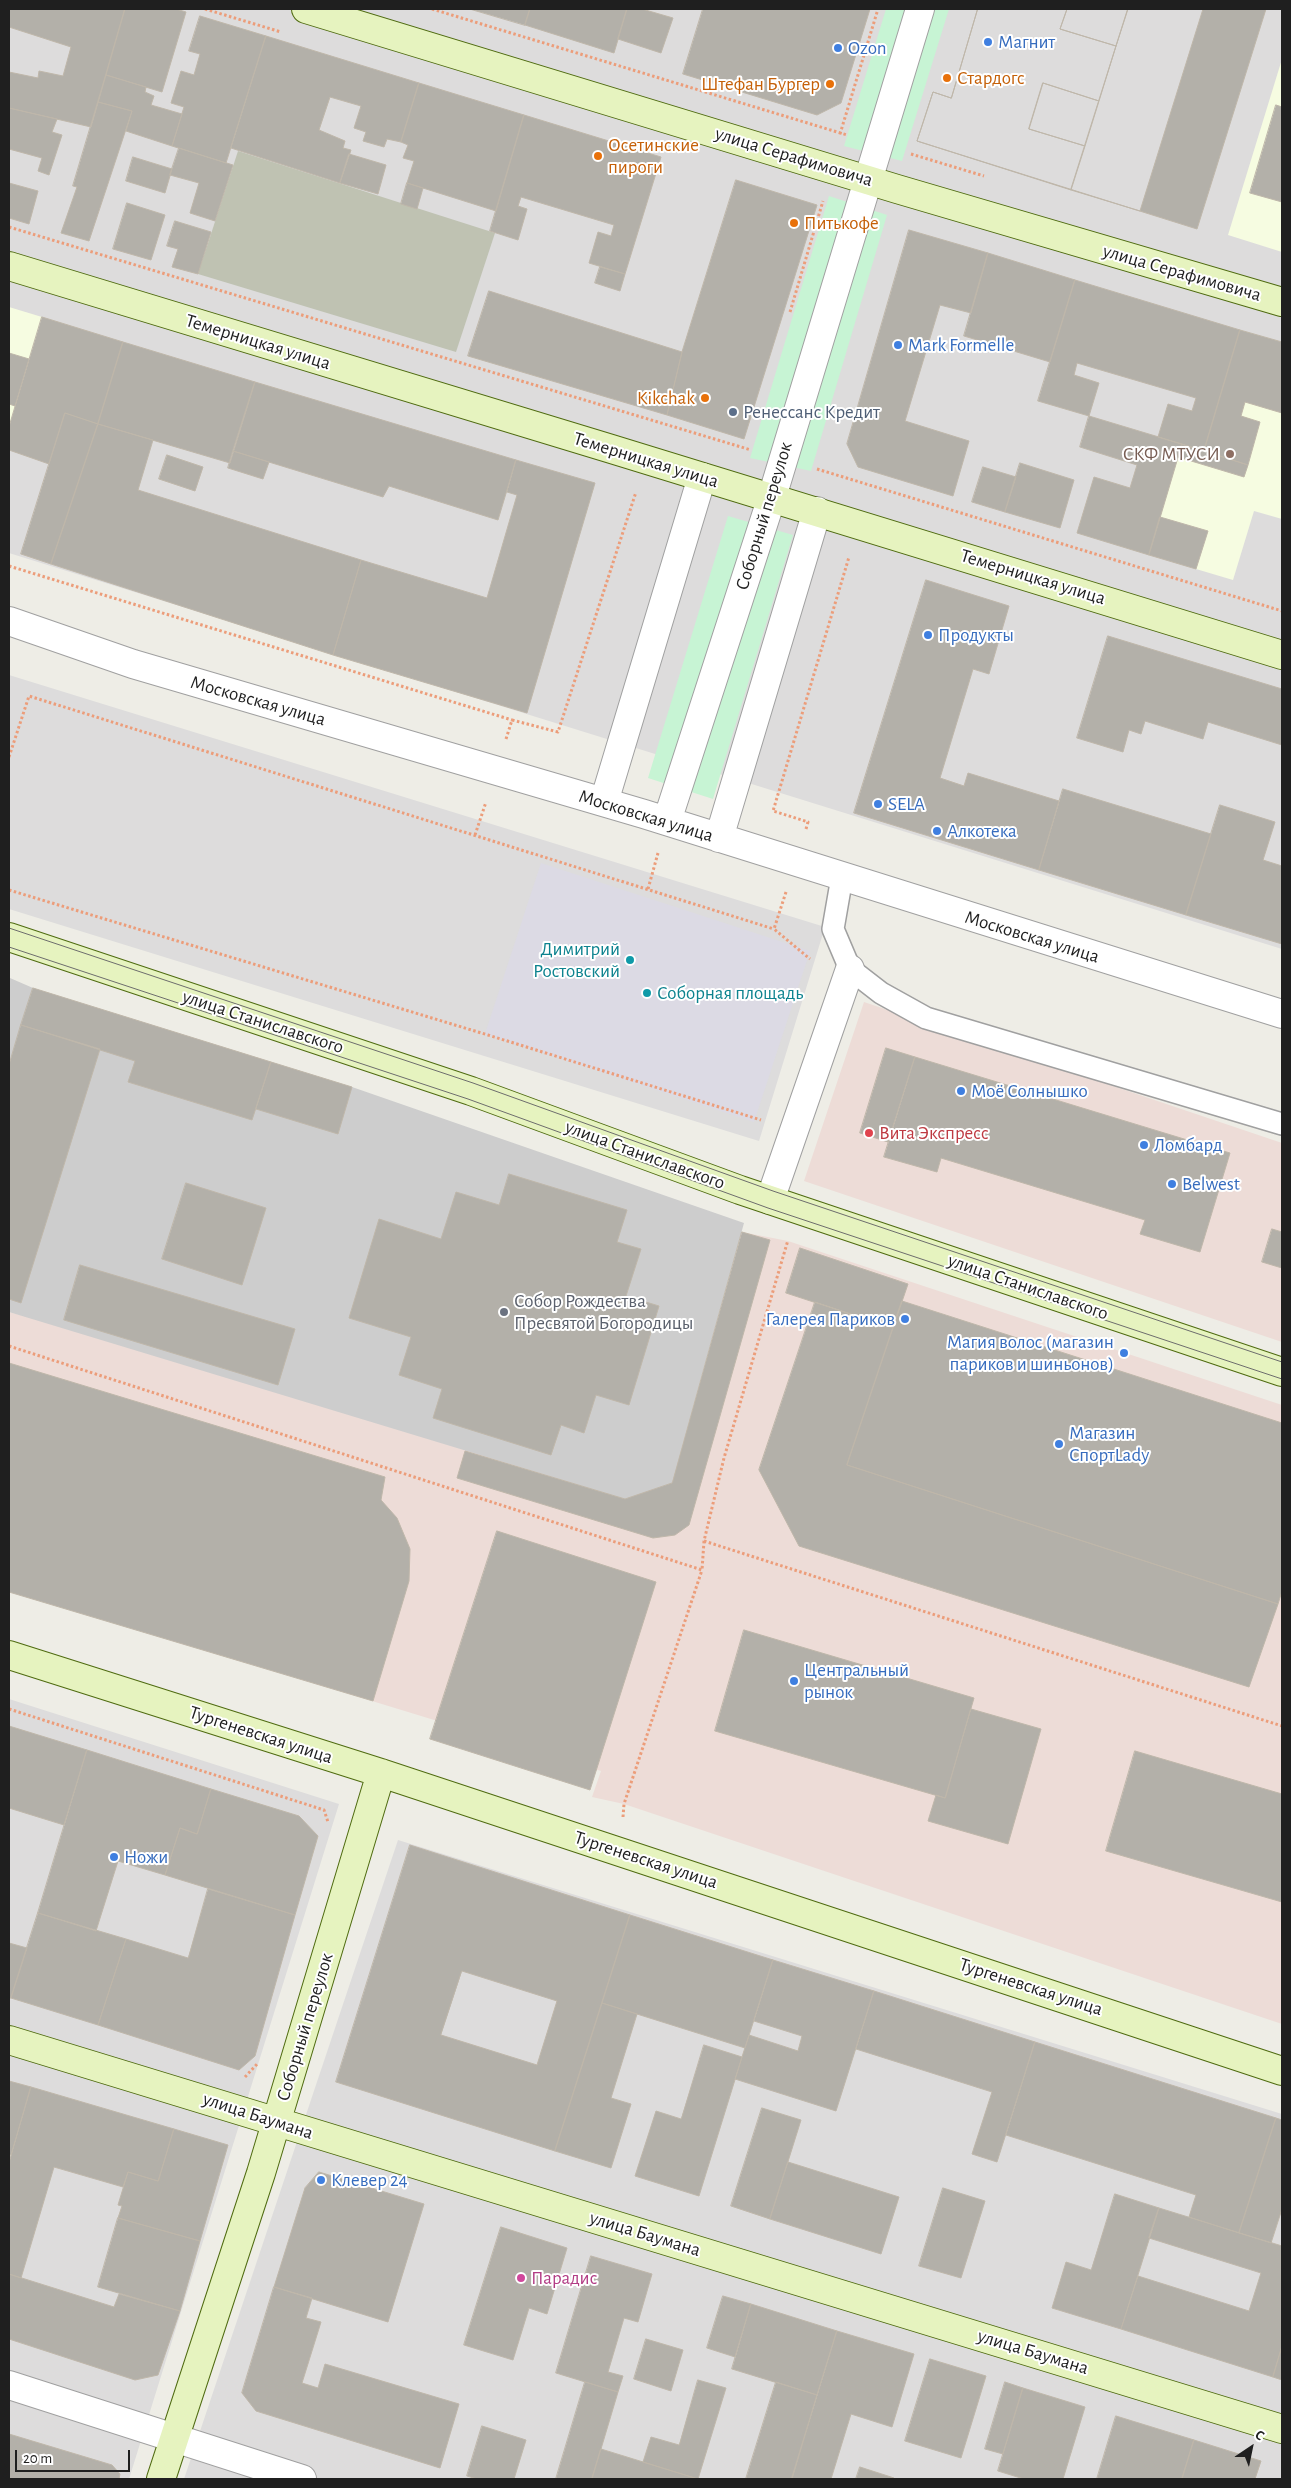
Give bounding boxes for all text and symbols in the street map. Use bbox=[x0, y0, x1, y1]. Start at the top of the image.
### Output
place label: Магнит bbox=[998, 31, 1055, 53]
marker: Магнит bbox=[982, 36, 994, 48]
place label: Ozon bbox=[848, 37, 887, 59]
marker: Ozon bbox=[832, 42, 844, 54]
place label: Стардогс bbox=[957, 67, 1025, 89]
marker: Стардогс bbox=[941, 72, 953, 84]
place label: Штефан Бургер bbox=[701, 73, 820, 95]
marker: Штефан Бургер bbox=[824, 78, 836, 90]
street label: улица Серафимовича bbox=[712, 122, 876, 192]
place label: Осетинские пироги bbox=[608, 134, 699, 178]
marker: Осетинские пироги bbox=[592, 150, 604, 162]
place label: Питькофе bbox=[804, 212, 879, 234]
marker: Питькофе bbox=[788, 217, 800, 229]
street label: улица Серафимовича bbox=[1100, 239, 1264, 307]
street label: Темерницкая улица bbox=[183, 309, 333, 375]
place label: Mark Formelle bbox=[908, 334, 1014, 356]
marker: Mark Formelle bbox=[892, 339, 904, 351]
place label: Kikchak bbox=[637, 387, 695, 409]
marker: Kikchak bbox=[699, 392, 711, 404]
place label: Ренессанс Кредит bbox=[743, 401, 880, 423]
marker: Ренессанс Кредит bbox=[727, 406, 739, 418]
street label: Темерницкая улица bbox=[571, 427, 721, 493]
street label: Соборный переулок bbox=[731, 439, 797, 593]
place label: СКФ МТУСИ bbox=[1123, 443, 1220, 465]
marker: СКФ МТУСИ bbox=[1224, 448, 1236, 460]
street label: Темерницкая улица bbox=[958, 544, 1108, 610]
place label: Продукты bbox=[938, 624, 1014, 646]
marker: Продукты bbox=[922, 629, 934, 641]
street label: Московская улица bbox=[188, 671, 328, 731]
street label: Московская улица bbox=[576, 785, 716, 847]
place label: SELA bbox=[888, 793, 925, 815]
marker: SELA bbox=[872, 798, 884, 810]
place label: Алкотека bbox=[947, 820, 1017, 842]
marker: Алкотека bbox=[931, 825, 943, 837]
street label: Московская улица bbox=[962, 906, 1102, 968]
place label: Димитрий Ростовский bbox=[533, 938, 620, 982]
marker: Димитрий Ростовский bbox=[624, 954, 636, 966]
place label: Соборная площадь bbox=[657, 982, 803, 1004]
street label: улица Станиславского bbox=[180, 985, 346, 1059]
marker: Соборная площадь bbox=[641, 987, 653, 999]
place label: Моё Солнышко bbox=[971, 1080, 1088, 1102]
marker: Моё Солнышко bbox=[955, 1085, 967, 1097]
street label: улица Станиславского bbox=[562, 1116, 728, 1194]
place label: Вита Экспресс bbox=[879, 1122, 989, 1144]
marker: Вита Экспресс bbox=[863, 1127, 875, 1139]
place label: Ломбард bbox=[1154, 1134, 1223, 1156]
marker: Ломбард bbox=[1138, 1139, 1150, 1151]
place label: Belwest bbox=[1182, 1173, 1240, 1195]
marker: Belwest bbox=[1166, 1178, 1178, 1190]
street label: улица Станиславского bbox=[945, 1249, 1111, 1325]
place label: Собор Рождества Пресвятой Богородицы bbox=[514, 1290, 694, 1334]
marker: Собор Рождества Пресвятой Богородицы bbox=[498, 1306, 510, 1318]
place label: Галерея Париков bbox=[766, 1308, 895, 1330]
marker: Галерея Париков bbox=[899, 1313, 911, 1325]
place label: Магия волос (магазин париков и шиньонов) bbox=[947, 1331, 1114, 1375]
marker: Магия волос (магазин париков и шиньонов) bbox=[1118, 1347, 1130, 1359]
place label: Магазин СпортLady bbox=[1069, 1422, 1149, 1466]
marker: Магазин СпортLady bbox=[1053, 1438, 1065, 1450]
place label: Центральный рынок bbox=[804, 1659, 909, 1703]
marker: Центральный рынок bbox=[788, 1675, 800, 1687]
street label: Тургеневская улица bbox=[186, 1701, 336, 1769]
street label: Тургеневская улица bbox=[571, 1826, 721, 1894]
place label: Ножи bbox=[124, 1846, 168, 1868]
marker: Ножи bbox=[108, 1851, 120, 1863]
street label: Соборный переулок bbox=[272, 1950, 338, 2104]
street label: Тургеневская улица bbox=[956, 1953, 1106, 2021]
street label: улица Баумана bbox=[200, 2087, 316, 2145]
place label: Клевер 24 bbox=[331, 2169, 408, 2191]
marker: Клевер 24 bbox=[315, 2174, 327, 2186]
street label: улица Баумана bbox=[587, 2206, 703, 2262]
place label: Парадис bbox=[531, 2267, 597, 2289]
marker: Парадис bbox=[515, 2272, 527, 2284]
street label: улица Баумана bbox=[975, 2324, 1091, 2380]
north arrow bbox=[1226, 2423, 1276, 2473]
text: С bbox=[1252, 2428, 1267, 2444]
scale bar bbox=[18, 2440, 132, 2472]
text: 20 m bbox=[23, 2451, 52, 2466]

